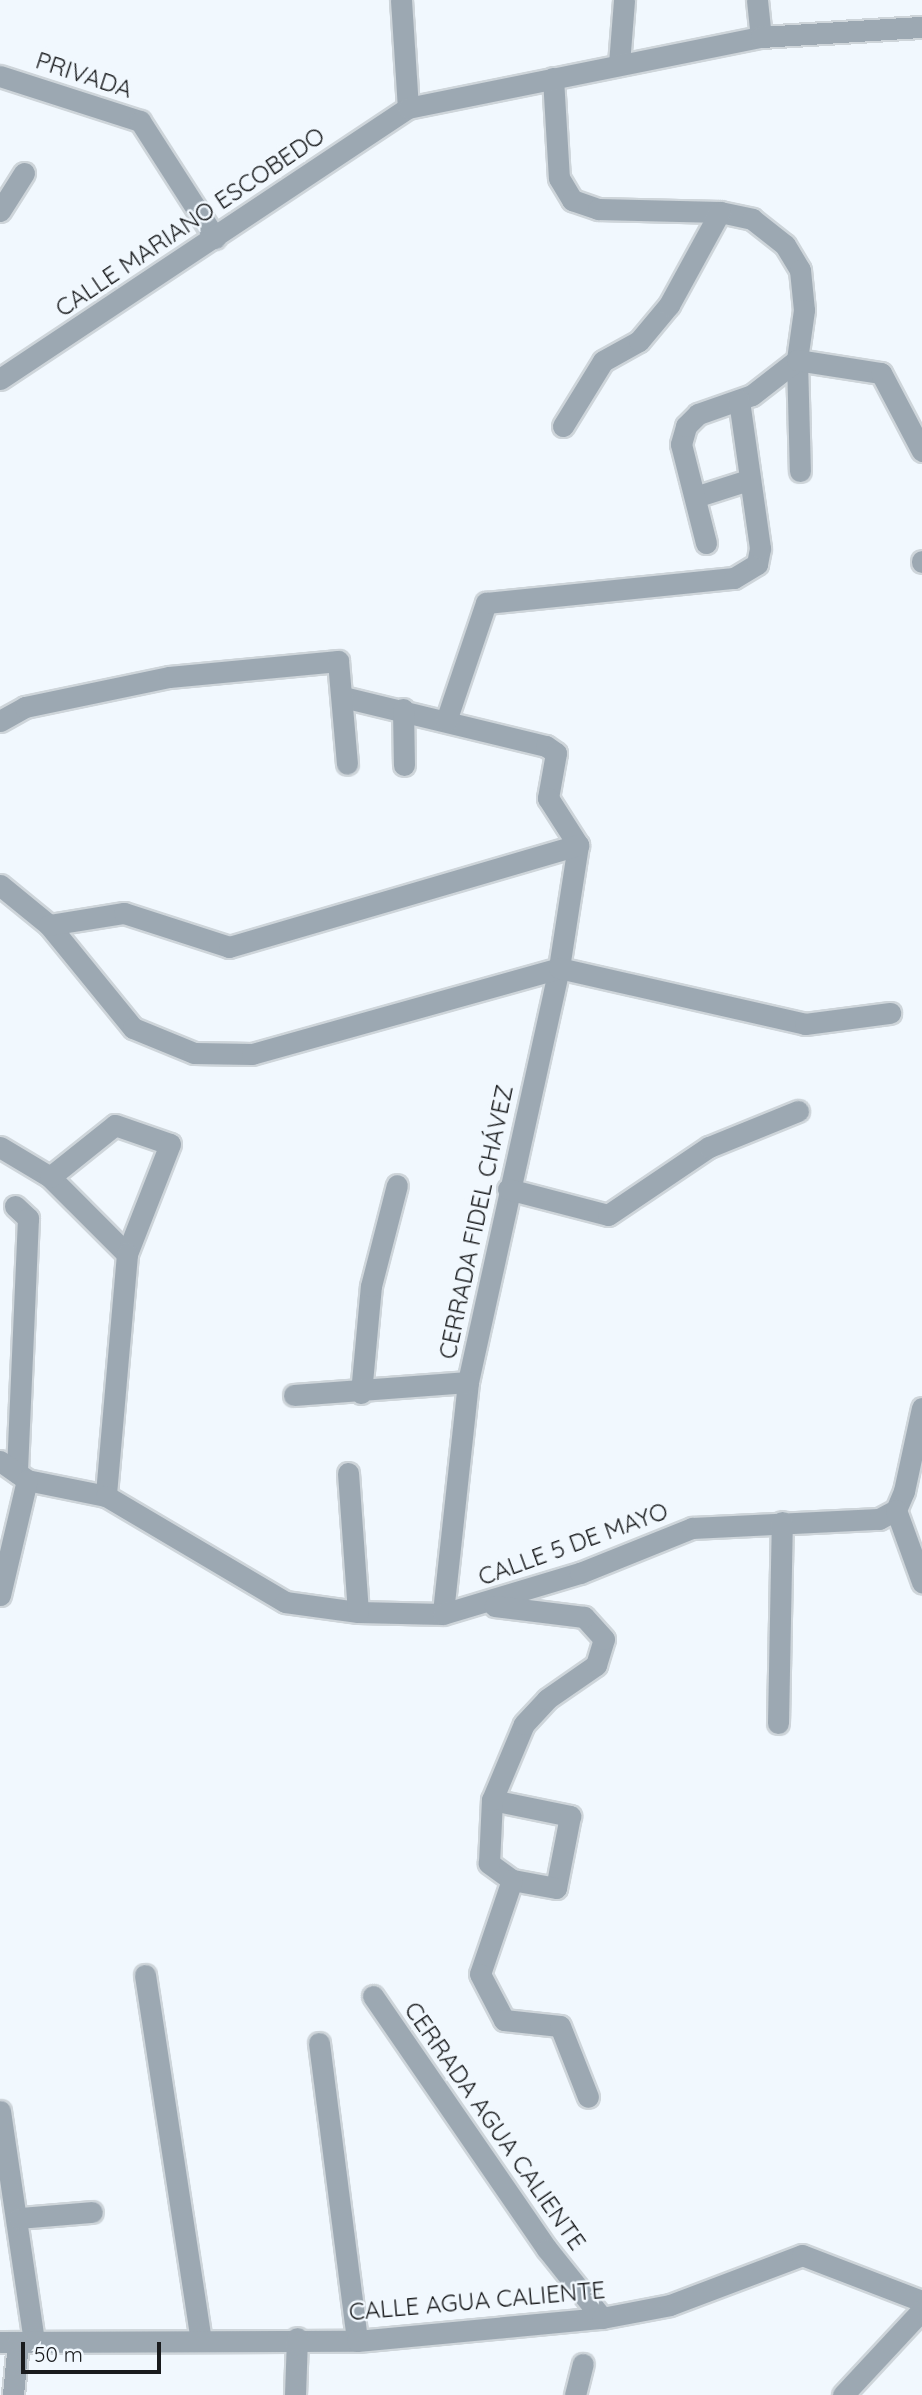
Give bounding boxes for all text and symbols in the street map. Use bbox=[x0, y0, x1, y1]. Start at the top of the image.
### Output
street label: PRIVADA bbox=[32, 46, 136, 104]
street label: CALLE MARIANO ESCOBEDO bbox=[50, 121, 330, 323]
street label: CERRADA FIDEL CHÁVEZ bbox=[433, 1082, 519, 1362]
street label: CALLE 5 DE MAYO bbox=[474, 1496, 672, 1592]
street label: CERRADA AGUA CALIENTE bbox=[398, 1996, 592, 2256]
street label: CALLE AGUA CALIENTE bbox=[348, 2275, 606, 2327]
scale bar bbox=[24, 2328, 164, 2372]
text: 50 m bbox=[34, 2341, 83, 2367]

